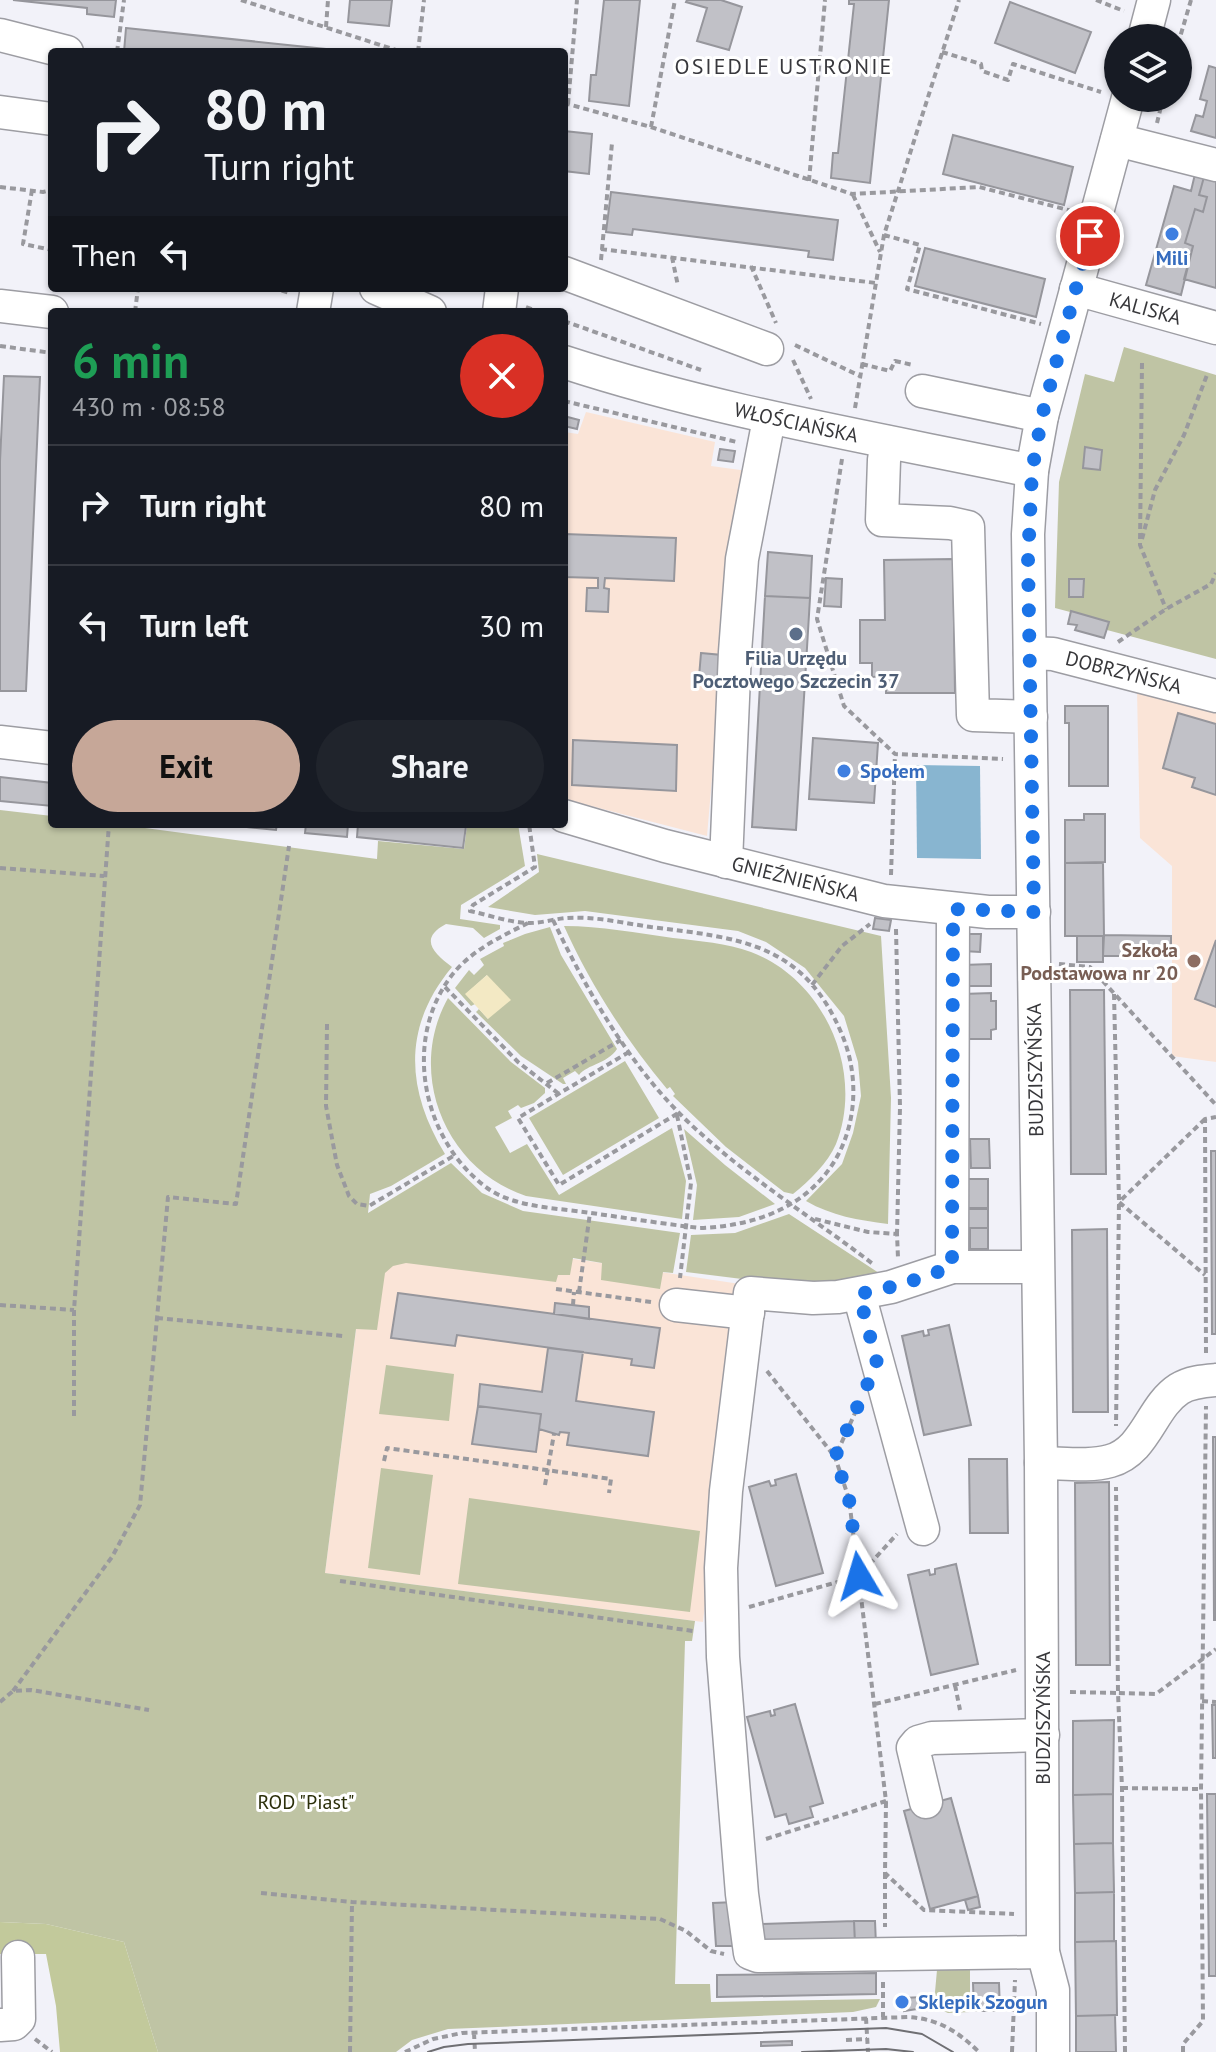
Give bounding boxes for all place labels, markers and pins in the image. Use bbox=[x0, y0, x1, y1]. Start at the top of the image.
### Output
pin bbox=[1056, 202, 1124, 270]
marker: Mili bbox=[1163, 225, 1181, 243]
place label: Mili bbox=[1156, 245, 1188, 271]
marker: Filia Urzędu Pocztowego Szczecin 37 bbox=[787, 625, 805, 643]
place label: Filia Urzędu Pocztowego Szczecin 37 bbox=[693, 645, 899, 694]
place label: Społem bbox=[860, 758, 925, 784]
marker: Społem bbox=[835, 762, 853, 780]
place label: Szkoła Podstawowa nr 20 bbox=[1021, 937, 1178, 986]
marker: Szkoła Podstawowa nr 20 bbox=[1185, 952, 1203, 970]
place label: Sklepik Szogun bbox=[918, 1989, 1048, 2015]
marker: Sklepik Szogun bbox=[893, 1993, 911, 2011]

